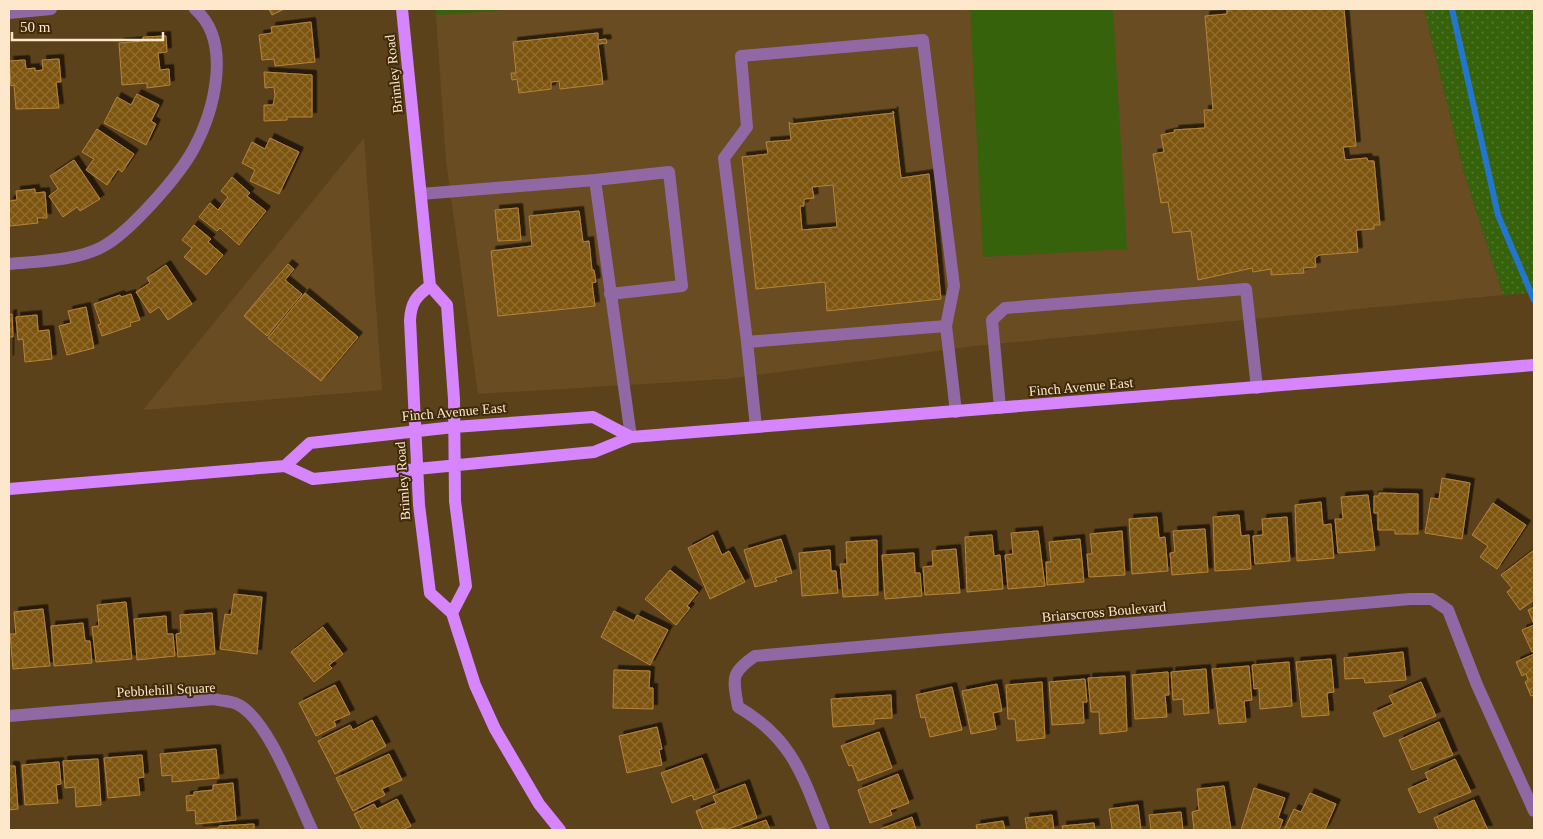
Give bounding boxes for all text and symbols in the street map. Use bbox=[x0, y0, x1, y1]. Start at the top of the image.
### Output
scale bar bbox=[12, 10, 164, 42]
text: 50 m bbox=[20, 19, 51, 35]
street label: Brimley Road bbox=[382, 34, 406, 114]
street label: Finch Avenue East bbox=[1028, 375, 1134, 399]
street label: Finch Avenue East bbox=[401, 400, 507, 424]
street label: Brimley Road bbox=[393, 441, 413, 521]
street label: Briarscross Boulevard bbox=[1041, 599, 1167, 625]
street label: Pebblehill Square bbox=[116, 680, 216, 700]

